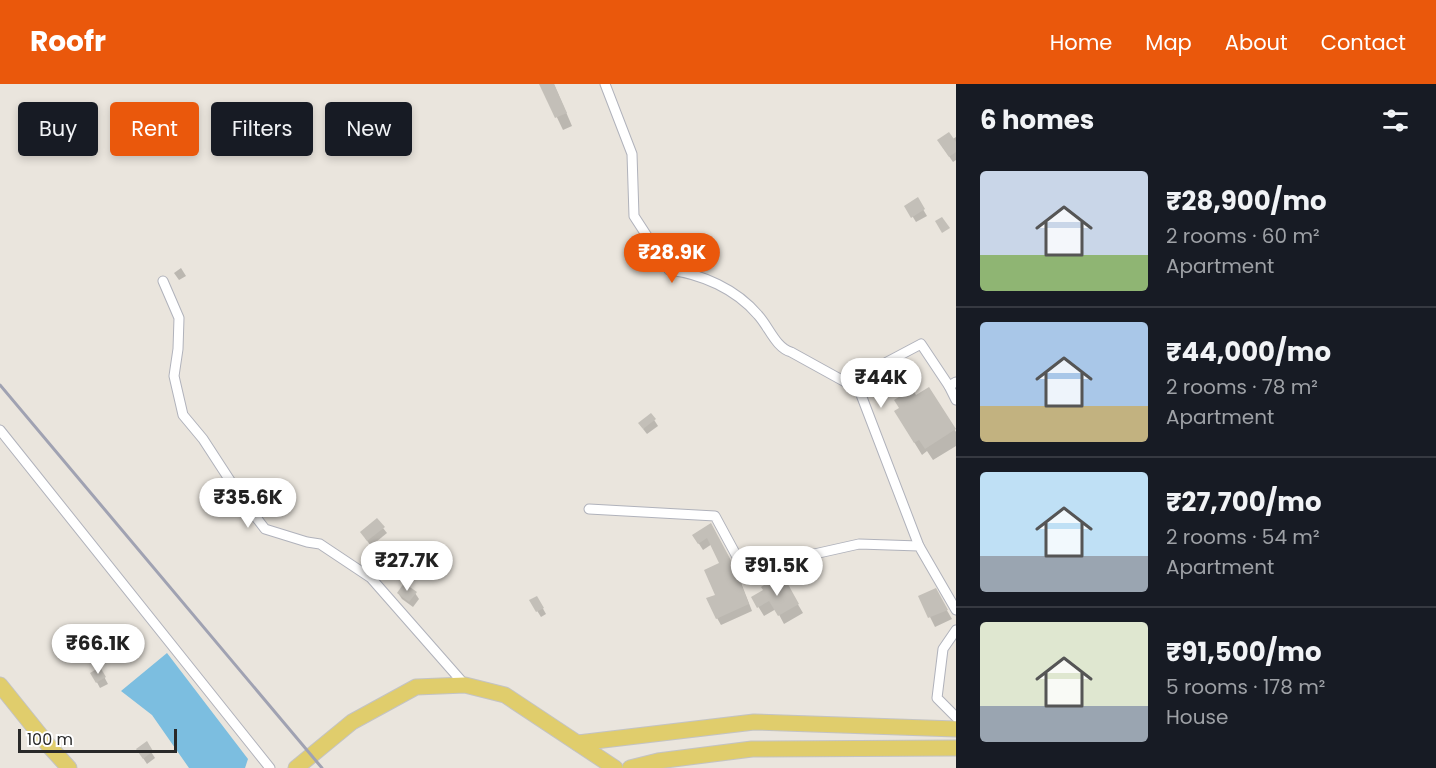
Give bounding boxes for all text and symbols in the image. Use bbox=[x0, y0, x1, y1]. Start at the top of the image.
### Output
text: Roofr bbox=[30, 22, 106, 61]
text: Home bbox=[1050, 28, 1112, 57]
text: Map bbox=[1145, 28, 1192, 57]
text: About bbox=[1225, 28, 1288, 57]
text: Contact bbox=[1321, 28, 1406, 57]
chip: Buy bbox=[18, 102, 98, 156]
chip: Rent bbox=[110, 102, 199, 156]
chip: Filters bbox=[211, 102, 313, 156]
chip: New bbox=[325, 102, 412, 156]
text: 6 homes bbox=[980, 102, 1094, 138]
icon: filters bbox=[1379, 104, 1412, 137]
text: ₹28,900/mo bbox=[1166, 183, 1326, 219]
icon: home bbox=[1028, 195, 1100, 267]
text: 2 rooms · 60 m² bbox=[1166, 222, 1320, 250]
pin: ₹28.9K bbox=[623, 233, 721, 284]
text: ₹28.9K bbox=[638, 238, 706, 266]
text: Apartment bbox=[1166, 252, 1274, 280]
text: ₹44,000/mo bbox=[1166, 334, 1331, 370]
icon: home bbox=[1028, 346, 1100, 418]
pin: ₹44K bbox=[845, 358, 917, 409]
text: ₹44K bbox=[855, 363, 907, 391]
text: 2 rooms · 78 m² bbox=[1166, 373, 1318, 401]
text: Apartment bbox=[1166, 403, 1274, 431]
pin: ₹35.6K bbox=[199, 478, 297, 529]
text: ₹35.6K bbox=[213, 483, 283, 511]
text: ₹27,700/mo bbox=[1166, 484, 1321, 520]
icon: home bbox=[1028, 496, 1100, 568]
text: 2 rooms · 54 m² bbox=[1166, 523, 1320, 551]
pin: ₹27.7K bbox=[358, 541, 456, 592]
text: ₹27.7K bbox=[375, 546, 439, 574]
pin: ₹91.5K bbox=[728, 546, 826, 597]
text: ₹91.5K bbox=[745, 551, 809, 579]
text: Apartment bbox=[1166, 553, 1274, 581]
pin: ₹66.1K bbox=[49, 624, 147, 675]
text: ₹66.1K bbox=[66, 629, 130, 657]
text: ₹91,500/mo bbox=[1166, 634, 1321, 670]
icon: home bbox=[1028, 646, 1100, 718]
text: 5 rooms · 178 m² bbox=[1166, 673, 1325, 701]
text: House bbox=[1166, 703, 1228, 731]
scale bar bbox=[18, 726, 177, 754]
text: 100 m bbox=[27, 728, 73, 751]

